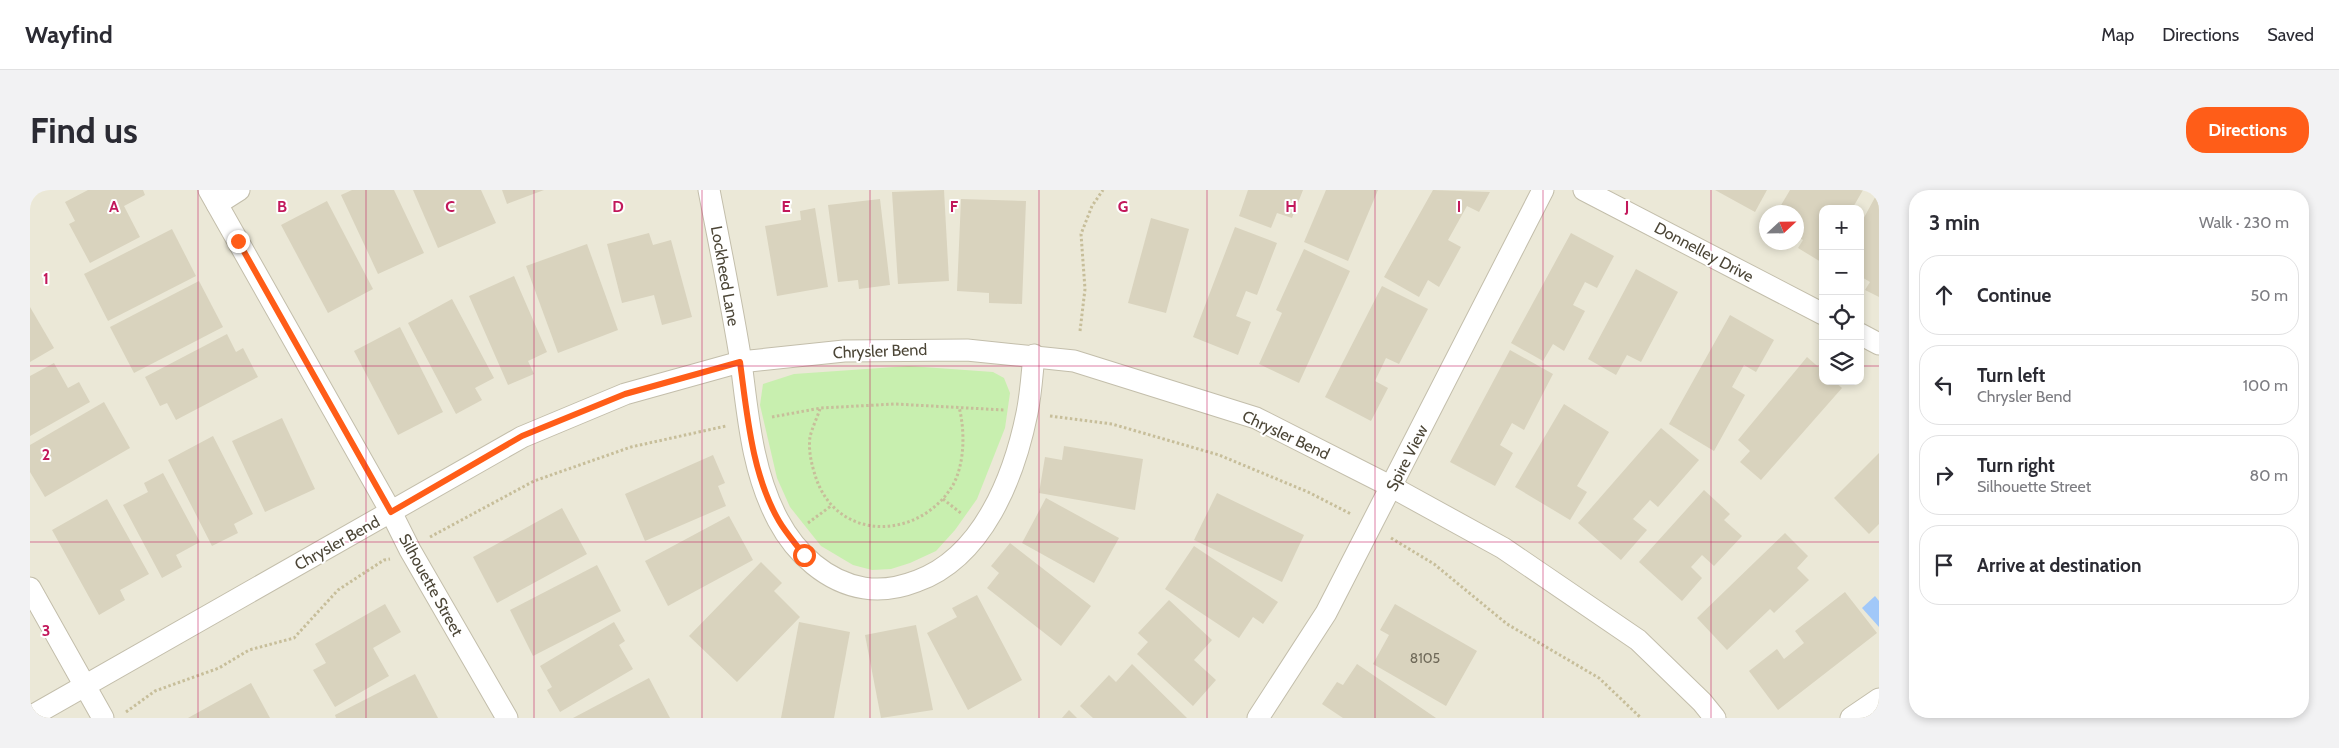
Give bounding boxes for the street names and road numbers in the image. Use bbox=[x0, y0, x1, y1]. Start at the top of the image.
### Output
street label: Donnelley Drive bbox=[1651, 218, 1757, 286]
street label: Lockheed Lane bbox=[707, 224, 743, 328]
street label: Chrysler Bend bbox=[833, 340, 927, 362]
street label: Chrysler Bend bbox=[1239, 406, 1333, 464]
street label: Spire View bbox=[1382, 421, 1432, 494]
street label: Chrysler Bend bbox=[291, 512, 383, 574]
street label: Silhouette Street bbox=[395, 530, 467, 640]

